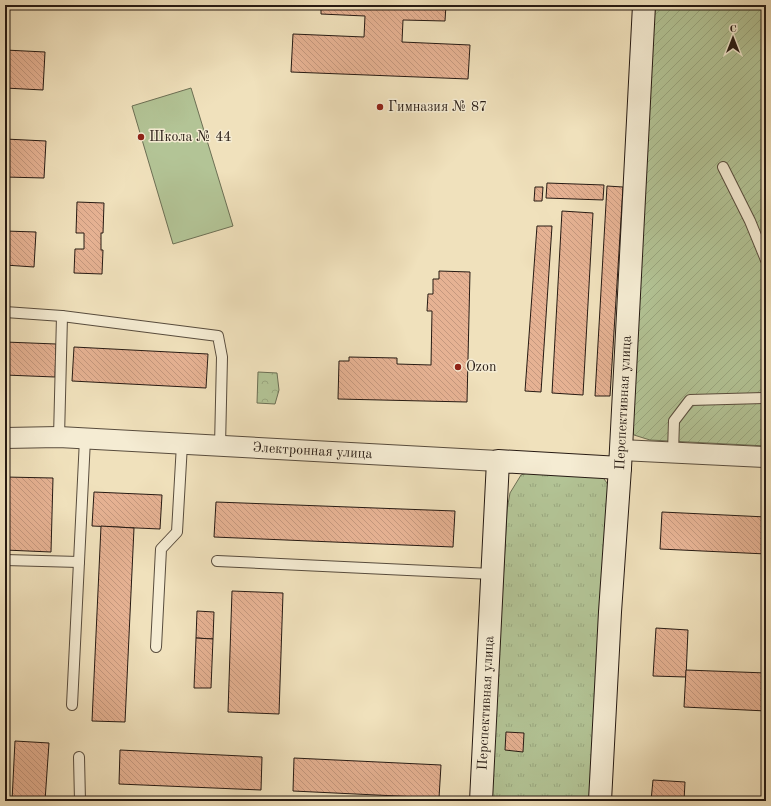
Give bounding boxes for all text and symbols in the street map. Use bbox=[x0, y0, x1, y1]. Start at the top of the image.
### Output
north arrow bbox=[713, 18, 753, 58]
text: С bbox=[729, 24, 737, 35]
place label: Гимназия № 87 bbox=[388, 100, 487, 114]
marker: Гимназия № 87 bbox=[375, 102, 385, 112]
place label: Школа № 44 bbox=[149, 130, 231, 144]
marker: Школа № 44 bbox=[136, 132, 146, 142]
street label: Перспективная улица bbox=[613, 335, 634, 470]
place label: Ozon bbox=[466, 360, 497, 374]
marker: Ozon bbox=[453, 362, 463, 372]
street label: Электронная улица bbox=[252, 441, 373, 461]
street label: Перспективная улица bbox=[476, 635, 496, 771]

